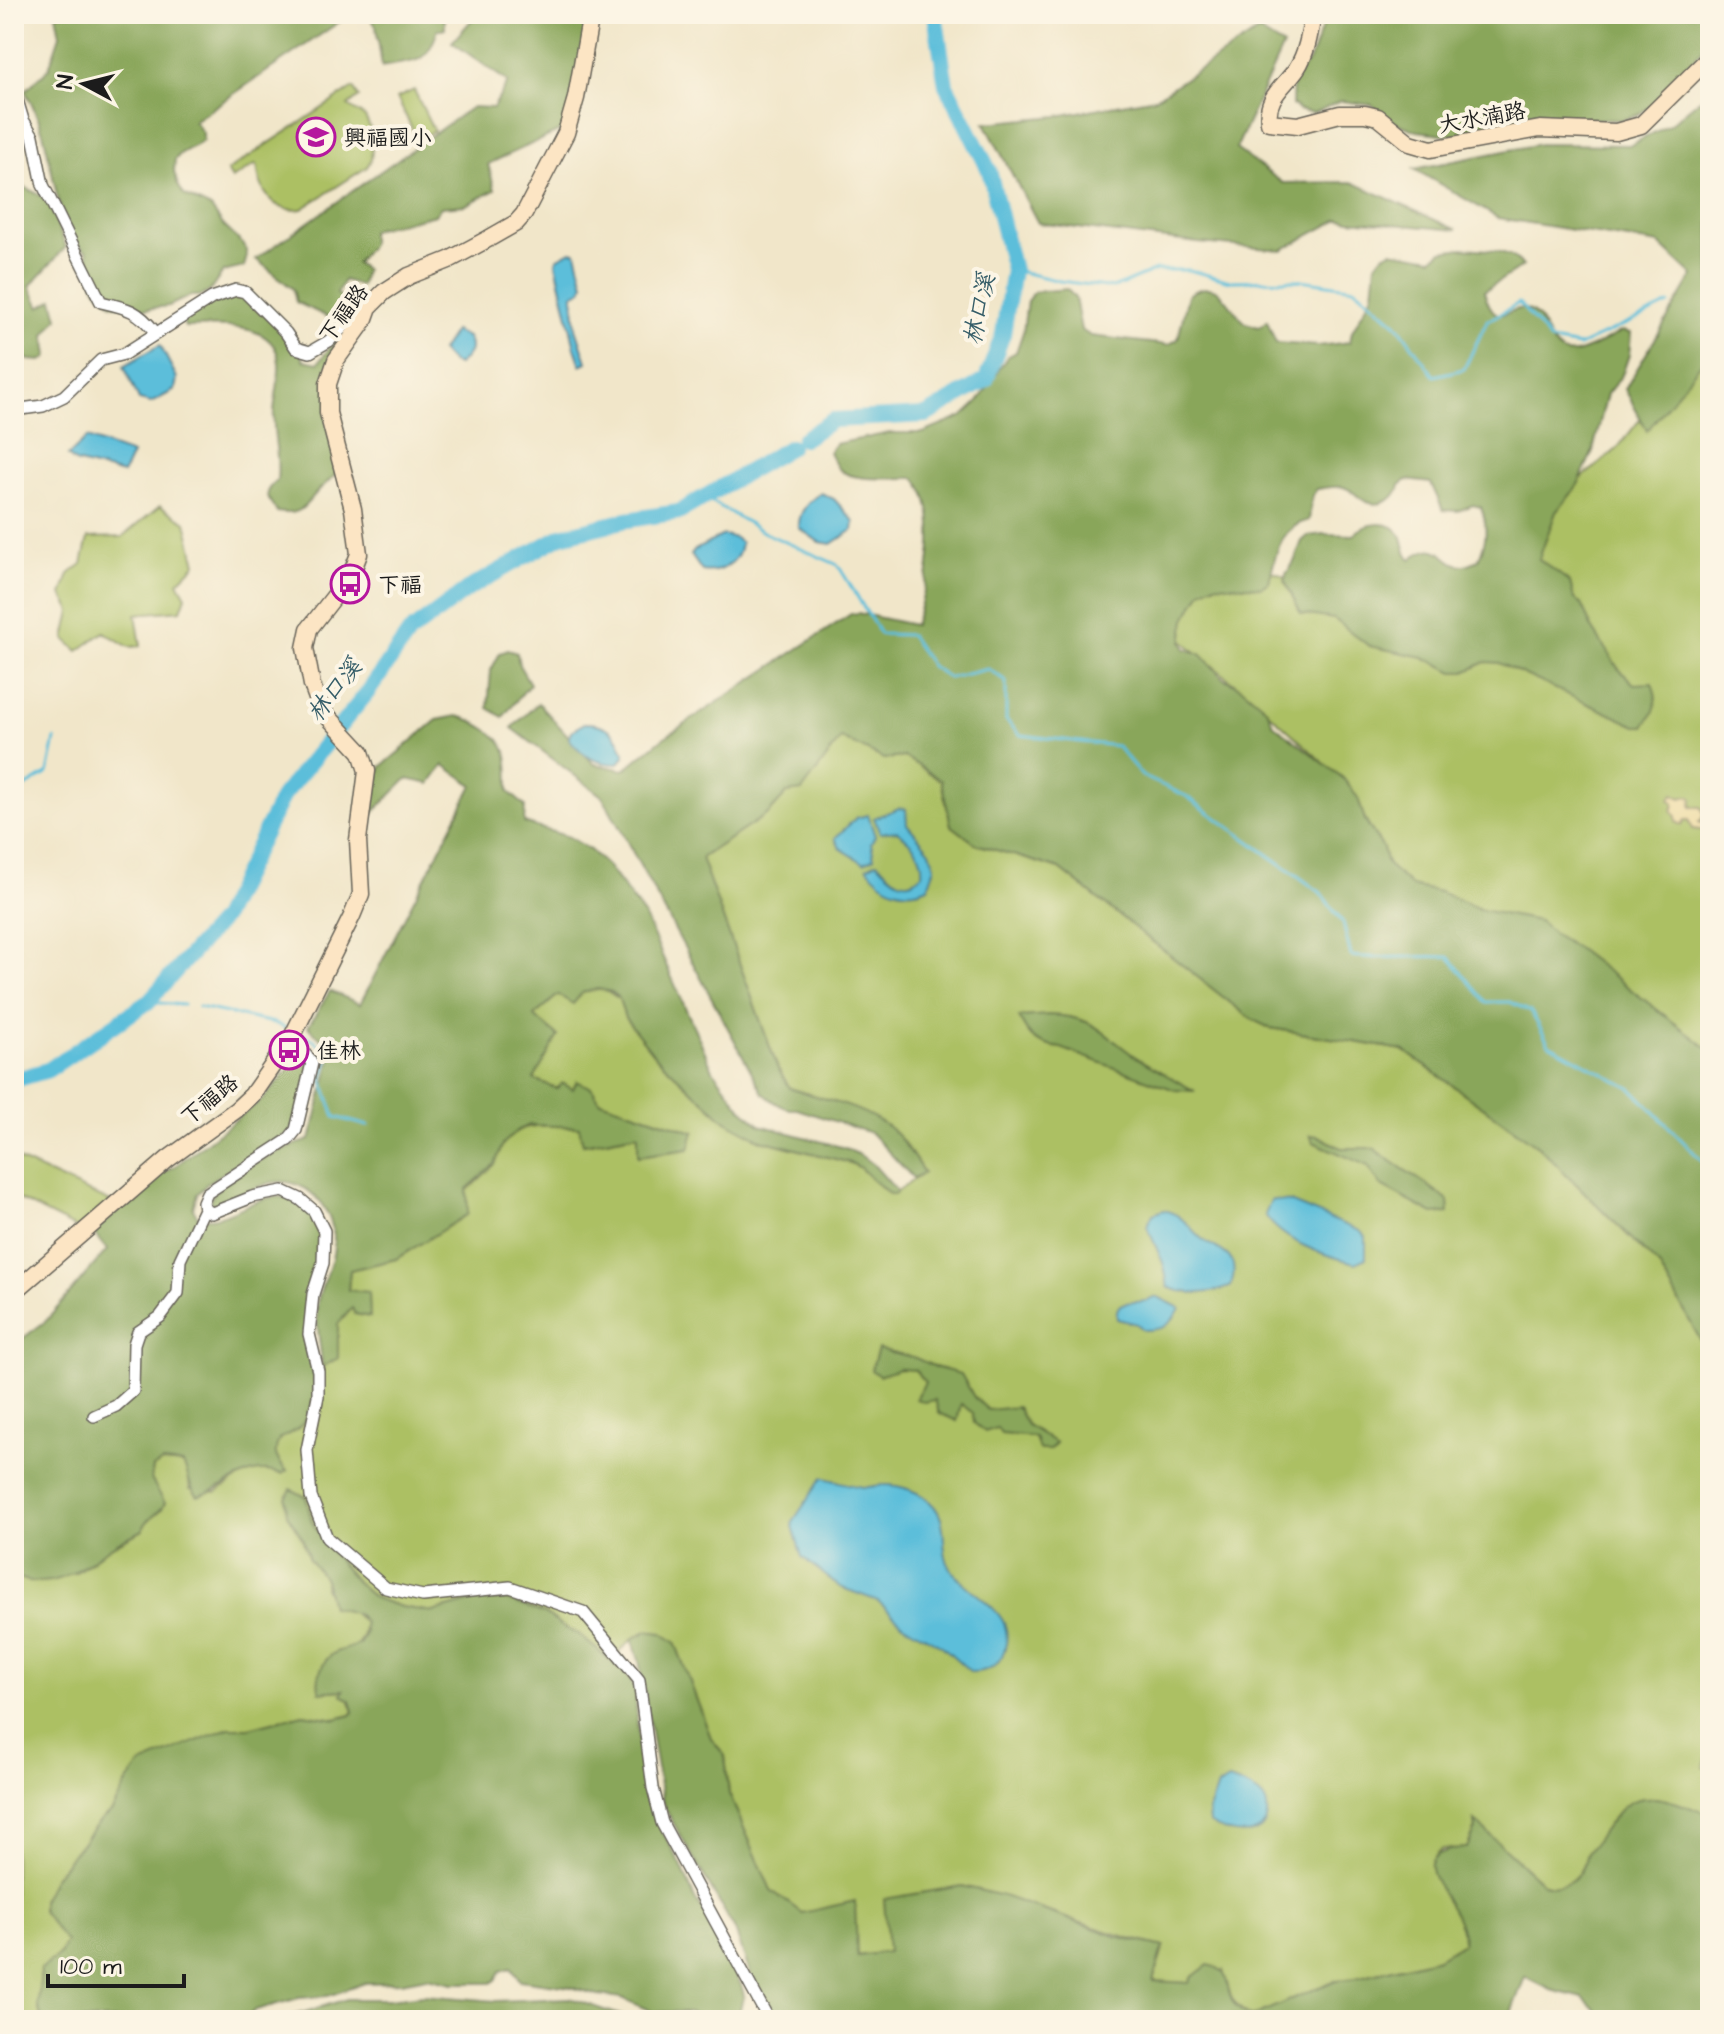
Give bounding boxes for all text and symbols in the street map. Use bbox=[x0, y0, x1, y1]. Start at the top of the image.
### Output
north arrow bbox=[44, 44, 124, 124]
text: N bbox=[49, 73, 82, 90]
street label: 大水湳路 bbox=[1436, 96, 1528, 141]
school or university icon: 興福國小 bbox=[295, 116, 337, 158]
place label: 興福國小 bbox=[344, 123, 432, 154]
water label: 林口溪 bbox=[956, 269, 1005, 348]
street label: 下福路 bbox=[312, 278, 376, 350]
bus stop icon: 下福 bbox=[329, 563, 371, 605]
place label: 下福 bbox=[378, 570, 422, 601]
water label: 林口溪 bbox=[299, 650, 372, 729]
bus stop icon: 佳林 bbox=[268, 1029, 310, 1071]
place label: 佳林 bbox=[317, 1036, 361, 1067]
street label: 下福路 bbox=[175, 1067, 245, 1133]
scale bar bbox=[48, 1938, 184, 1988]
text: 100 m bbox=[60, 1950, 122, 1984]

